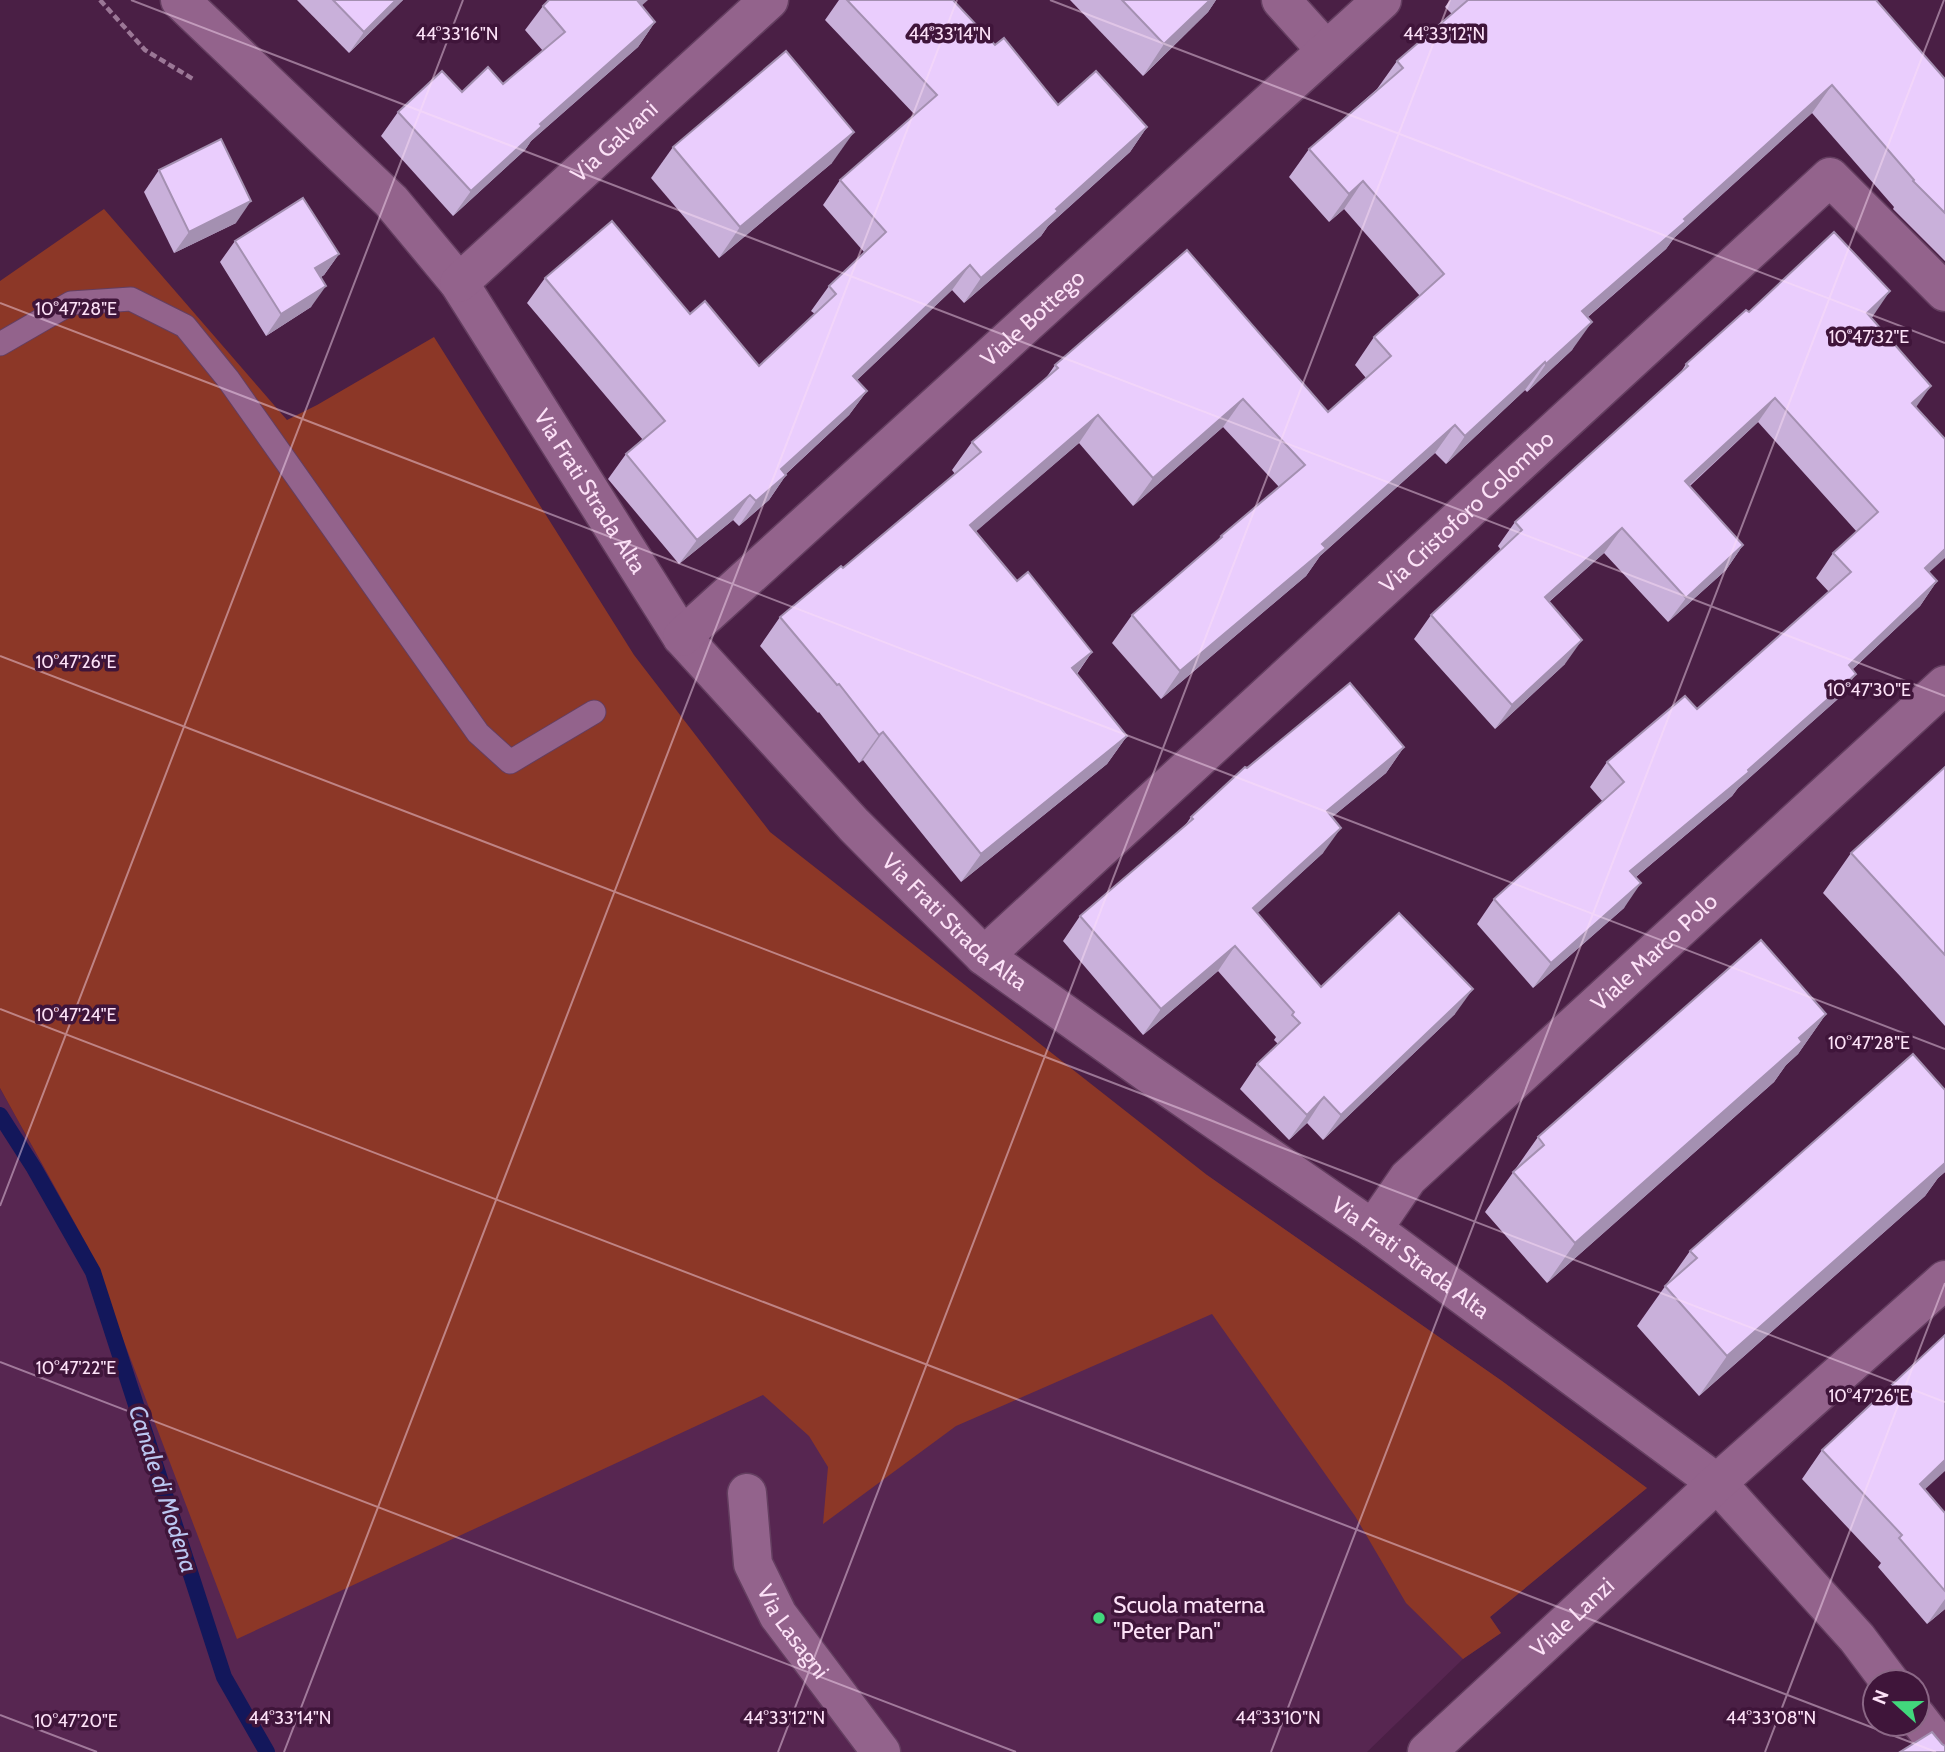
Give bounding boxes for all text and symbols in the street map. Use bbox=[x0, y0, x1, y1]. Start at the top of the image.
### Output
text: 44°33'16"N bbox=[416, 23, 498, 45]
text: 44°33'14"N bbox=[909, 23, 991, 45]
text: 44°33'12"N bbox=[1403, 23, 1485, 45]
street label: Via Galvani bbox=[565, 95, 663, 188]
street label: Viale Bottego bbox=[975, 264, 1090, 372]
text: 10°47'28"E bbox=[35, 298, 117, 320]
text: 10°47'32"E bbox=[1829, 326, 1909, 348]
street label: Via Frati Strada Alta bbox=[528, 404, 652, 579]
street label: Via Cristoforo Colombo bbox=[1374, 424, 1560, 599]
text: 10°47'26"E bbox=[35, 651, 117, 673]
text: 10°47'30"E bbox=[1827, 679, 1911, 701]
street label: Via Frati Strada Alta bbox=[876, 847, 1033, 996]
street label: Viale Marco Polo bbox=[1585, 887, 1723, 1017]
text: 10°47'24"E bbox=[35, 1004, 117, 1026]
text: 10°47'28"E bbox=[1828, 1032, 1910, 1054]
street label: Via Frati Strada Alta bbox=[1326, 1190, 1495, 1324]
text: 10°47'22"E bbox=[36, 1357, 116, 1379]
text: 10°47'26"E bbox=[1828, 1385, 1910, 1407]
water label: Canale di Modena bbox=[123, 1401, 204, 1576]
street label: Viale Lanzi bbox=[1524, 1572, 1620, 1663]
street label: Via Lasagni bbox=[751, 1580, 835, 1684]
place label: Scuola materna "Peter Pan" bbox=[1113, 1591, 1265, 1645]
marker: Scuola materna "Peter Pan" bbox=[1091, 1610, 1107, 1626]
north arrow bbox=[1861, 1668, 1931, 1738]
text: N bbox=[1867, 1687, 1894, 1707]
text: 44°33'14"N bbox=[249, 1707, 331, 1729]
text: 44°33'12"N bbox=[743, 1707, 825, 1729]
text: 44°33'10"N bbox=[1235, 1707, 1321, 1729]
text: 44°33'08"N bbox=[1726, 1707, 1816, 1729]
text: 10°47'20"E bbox=[34, 1710, 118, 1732]

